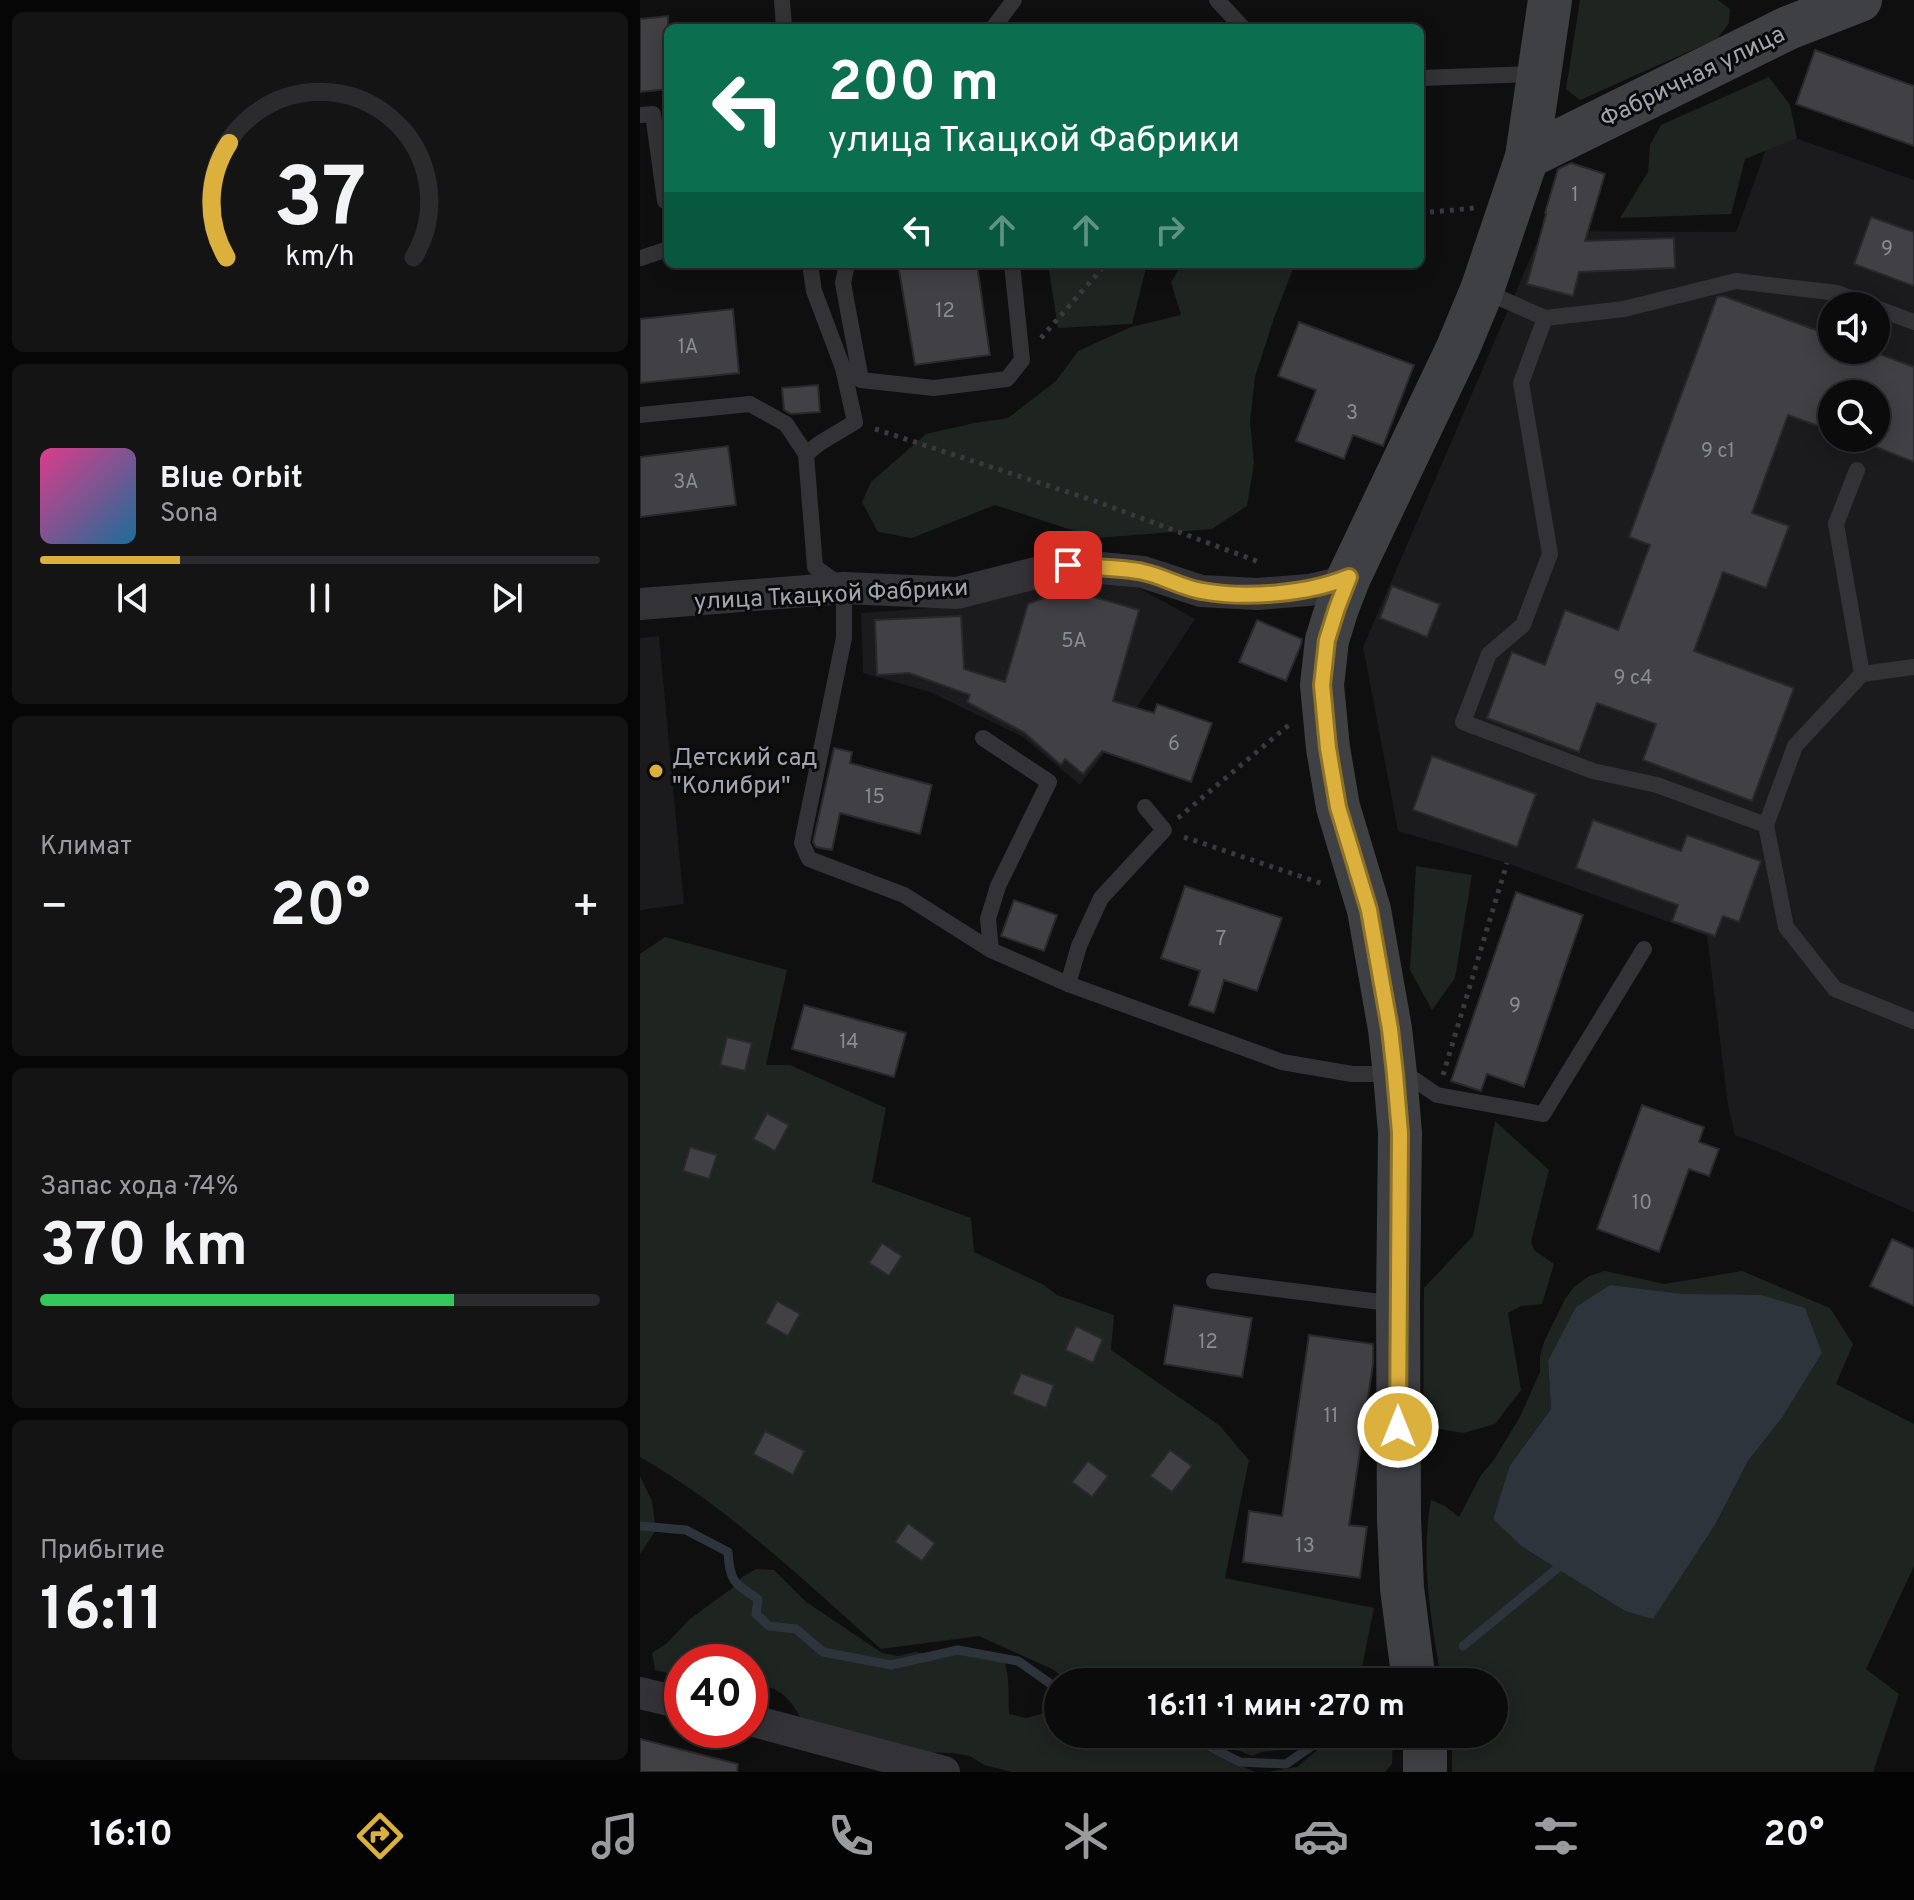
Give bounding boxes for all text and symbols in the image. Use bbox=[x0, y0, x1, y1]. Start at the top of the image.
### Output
street label: Фабричная улица bbox=[1596, 20, 1790, 136]
text: 200 m bbox=[828, 50, 999, 120]
icon: left bbox=[696, 56, 800, 160]
text: улица Ткацкой Фабрики bbox=[828, 119, 1240, 165]
text: 37 bbox=[273, 151, 367, 256]
house number: 1 bbox=[1571, 183, 1579, 209]
icon: left bbox=[896, 208, 940, 252]
icon: ahead bbox=[980, 208, 1024, 252]
icon: ahead bbox=[1064, 208, 1108, 252]
icon: right bbox=[1148, 208, 1192, 252]
house number: 9 bbox=[1881, 237, 1893, 263]
text: km/h bbox=[285, 240, 355, 276]
map controls bbox=[1818, 292, 1890, 452]
button: sound bbox=[1818, 292, 1890, 364]
house number: 12 bbox=[935, 299, 955, 325]
house number: 1А bbox=[678, 335, 698, 361]
button: search bbox=[1818, 380, 1890, 452]
house number: 3 bbox=[1346, 401, 1358, 427]
house number: 9 c1 bbox=[1701, 439, 1735, 465]
text: Blue Orbit bbox=[160, 461, 303, 498]
house number: 3А bbox=[673, 470, 699, 496]
text: Sona bbox=[160, 498, 218, 531]
pin bbox=[1034, 531, 1102, 599]
icon: arrive bbox=[1046, 543, 1090, 587]
street label: улица Ткацкой Фабрики bbox=[693, 574, 969, 618]
icon: previous bbox=[111, 576, 155, 620]
icon: pause bbox=[298, 576, 342, 620]
icon: next bbox=[485, 576, 529, 620]
house number: 5А bbox=[1061, 629, 1087, 655]
house number: 9 c4 bbox=[1613, 666, 1653, 692]
house number: 6 bbox=[1168, 732, 1180, 758]
place label: Детский сад "Колибри" bbox=[672, 744, 817, 802]
marker: Детский сад "Колибри" bbox=[647, 762, 665, 780]
house number: 15 bbox=[865, 785, 885, 811]
text: Климат bbox=[40, 831, 132, 864]
text: 20° bbox=[269, 871, 371, 947]
text: − bbox=[40, 881, 68, 937]
text: + bbox=[572, 881, 600, 937]
house number: 7 bbox=[1216, 927, 1226, 953]
house number: 9 bbox=[1509, 994, 1521, 1020]
house number: 14 bbox=[839, 1030, 859, 1056]
text: Запас хода · 74% bbox=[40, 1171, 238, 1204]
house number: 10 bbox=[1632, 1191, 1652, 1217]
text: 370 km bbox=[40, 1211, 248, 1287]
house number: 12 bbox=[1198, 1330, 1218, 1356]
position arrow bbox=[1356, 1385, 1440, 1469]
house number: 11 bbox=[1324, 1404, 1338, 1430]
house number: 13 bbox=[1295, 1534, 1315, 1560]
text: Прибытие bbox=[40, 1535, 165, 1568]
text: 16:11 bbox=[40, 1575, 163, 1651]
speed limit sign: 40 bbox=[664, 1644, 768, 1748]
text: 16:11 · 1 мин · 270 m bbox=[1147, 1689, 1405, 1726]
icon: directions bbox=[352, 1808, 408, 1864]
icon: music bbox=[587, 1808, 643, 1864]
icon: phone bbox=[823, 1808, 879, 1864]
icon: climate bbox=[1058, 1808, 1114, 1864]
icon: car bbox=[1293, 1808, 1349, 1864]
icon: filters bbox=[1528, 1808, 1584, 1864]
text: 16:10 bbox=[90, 1813, 173, 1859]
text: 20° bbox=[1764, 1813, 1824, 1859]

